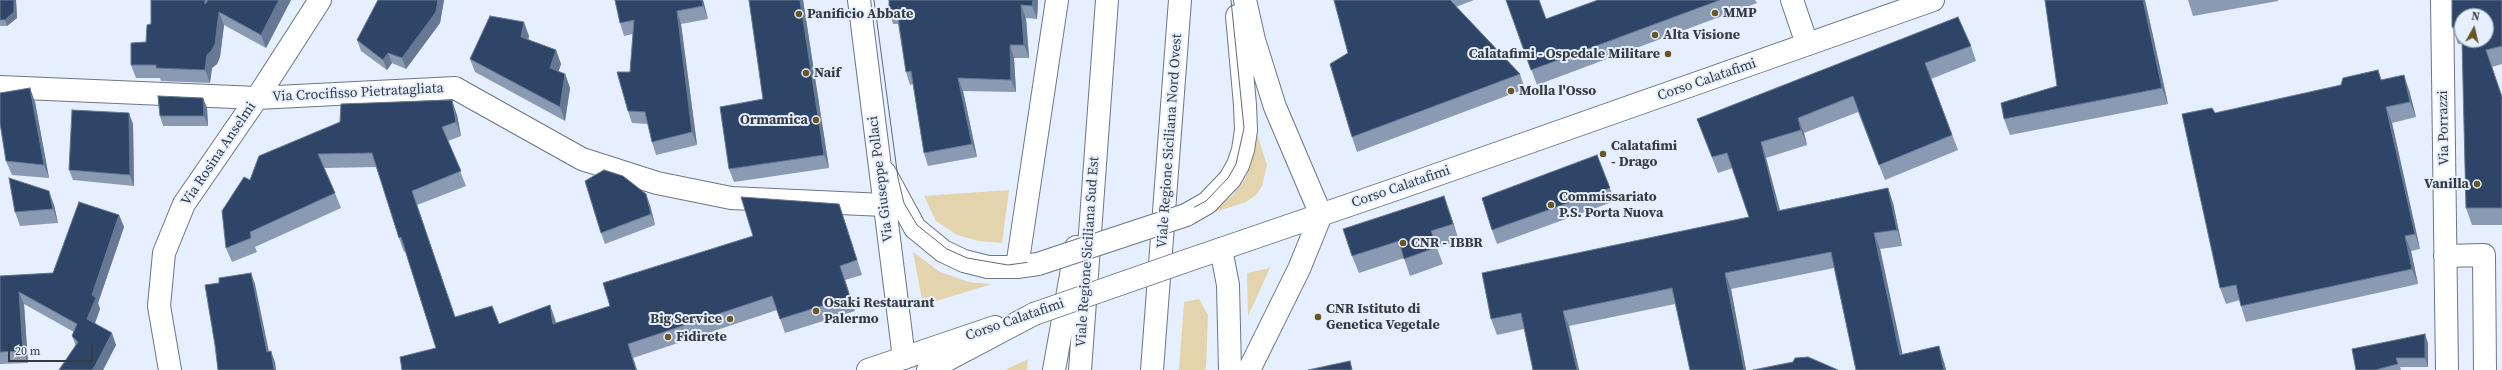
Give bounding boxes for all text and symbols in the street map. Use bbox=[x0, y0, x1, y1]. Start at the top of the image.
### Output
place label: MMP bbox=[1723, 5, 1757, 21]
place label: Panificio Abbate bbox=[807, 6, 913, 22]
marker: MMP bbox=[1710, 8, 1720, 18]
north arrow bbox=[2454, 8, 2494, 48]
marker: Panificio Abbate bbox=[794, 9, 804, 19]
text: N bbox=[2471, 9, 2481, 25]
place label: Alta Visione bbox=[1663, 27, 1740, 43]
marker: Alta Visione bbox=[1650, 30, 1660, 40]
street label: Viale Regione Siciliana Nord Ovest bbox=[1154, 33, 1186, 249]
place label: Calatafimi - Ospedale Militare bbox=[1469, 46, 1660, 62]
marker: Calatafimi - Ospedale Militare bbox=[1663, 49, 1673, 59]
street label: Corso Calatafimi bbox=[1655, 55, 1759, 105]
place label: Naif bbox=[814, 65, 841, 81]
marker: Naif bbox=[801, 68, 811, 78]
street label: Via Crocifisso Pietratagliata bbox=[272, 80, 444, 106]
place label: Molla l'Osso bbox=[1519, 83, 1596, 99]
marker: Molla l'Osso bbox=[1506, 86, 1516, 96]
street label: Via Porrazzi bbox=[2435, 90, 2453, 166]
street label: Via Rosina Anselmi bbox=[178, 99, 260, 209]
place label: Ormamica bbox=[740, 112, 808, 128]
marker: Ormamica bbox=[811, 115, 821, 125]
street label: Via Giuseppe Pollaci bbox=[865, 115, 897, 243]
place label: Calatafimi - Drago bbox=[1611, 138, 1677, 170]
marker: Calatafimi - Drago bbox=[1598, 149, 1608, 159]
street label: Viale Regione Siciliana Sud Est bbox=[1073, 156, 1103, 348]
street label: Corso Calatafimi bbox=[1349, 162, 1453, 212]
place label: Vanilla bbox=[2424, 176, 2469, 192]
marker: Vanilla bbox=[2472, 179, 2482, 189]
place label: Commissariato P.S. Porta Nuova bbox=[1559, 189, 1663, 222]
marker: Commissariato P.S. Porta Nuova bbox=[1546, 200, 1556, 210]
place label: CNR - IBBR bbox=[1411, 235, 1483, 251]
marker: CNR - IBBR bbox=[1398, 238, 1408, 248]
place label: Osaki Restaurant Palermo bbox=[824, 295, 934, 328]
street label: Corso Calatafimi bbox=[963, 295, 1067, 345]
place label: CNR Istituto di Genetica Vegetale bbox=[1326, 301, 1440, 334]
marker: Osaki Restaurant Palermo bbox=[811, 306, 821, 316]
place label: Big Service bbox=[650, 311, 722, 327]
marker: CNR Istituto di Genetica Vegetale bbox=[1313, 312, 1323, 322]
marker: Big Service bbox=[725, 314, 735, 324]
place label: Fidirete bbox=[676, 329, 727, 345]
marker: Fidirete bbox=[663, 332, 673, 342]
scale bar bbox=[10, 336, 95, 362]
text: 20 m bbox=[15, 343, 41, 359]

